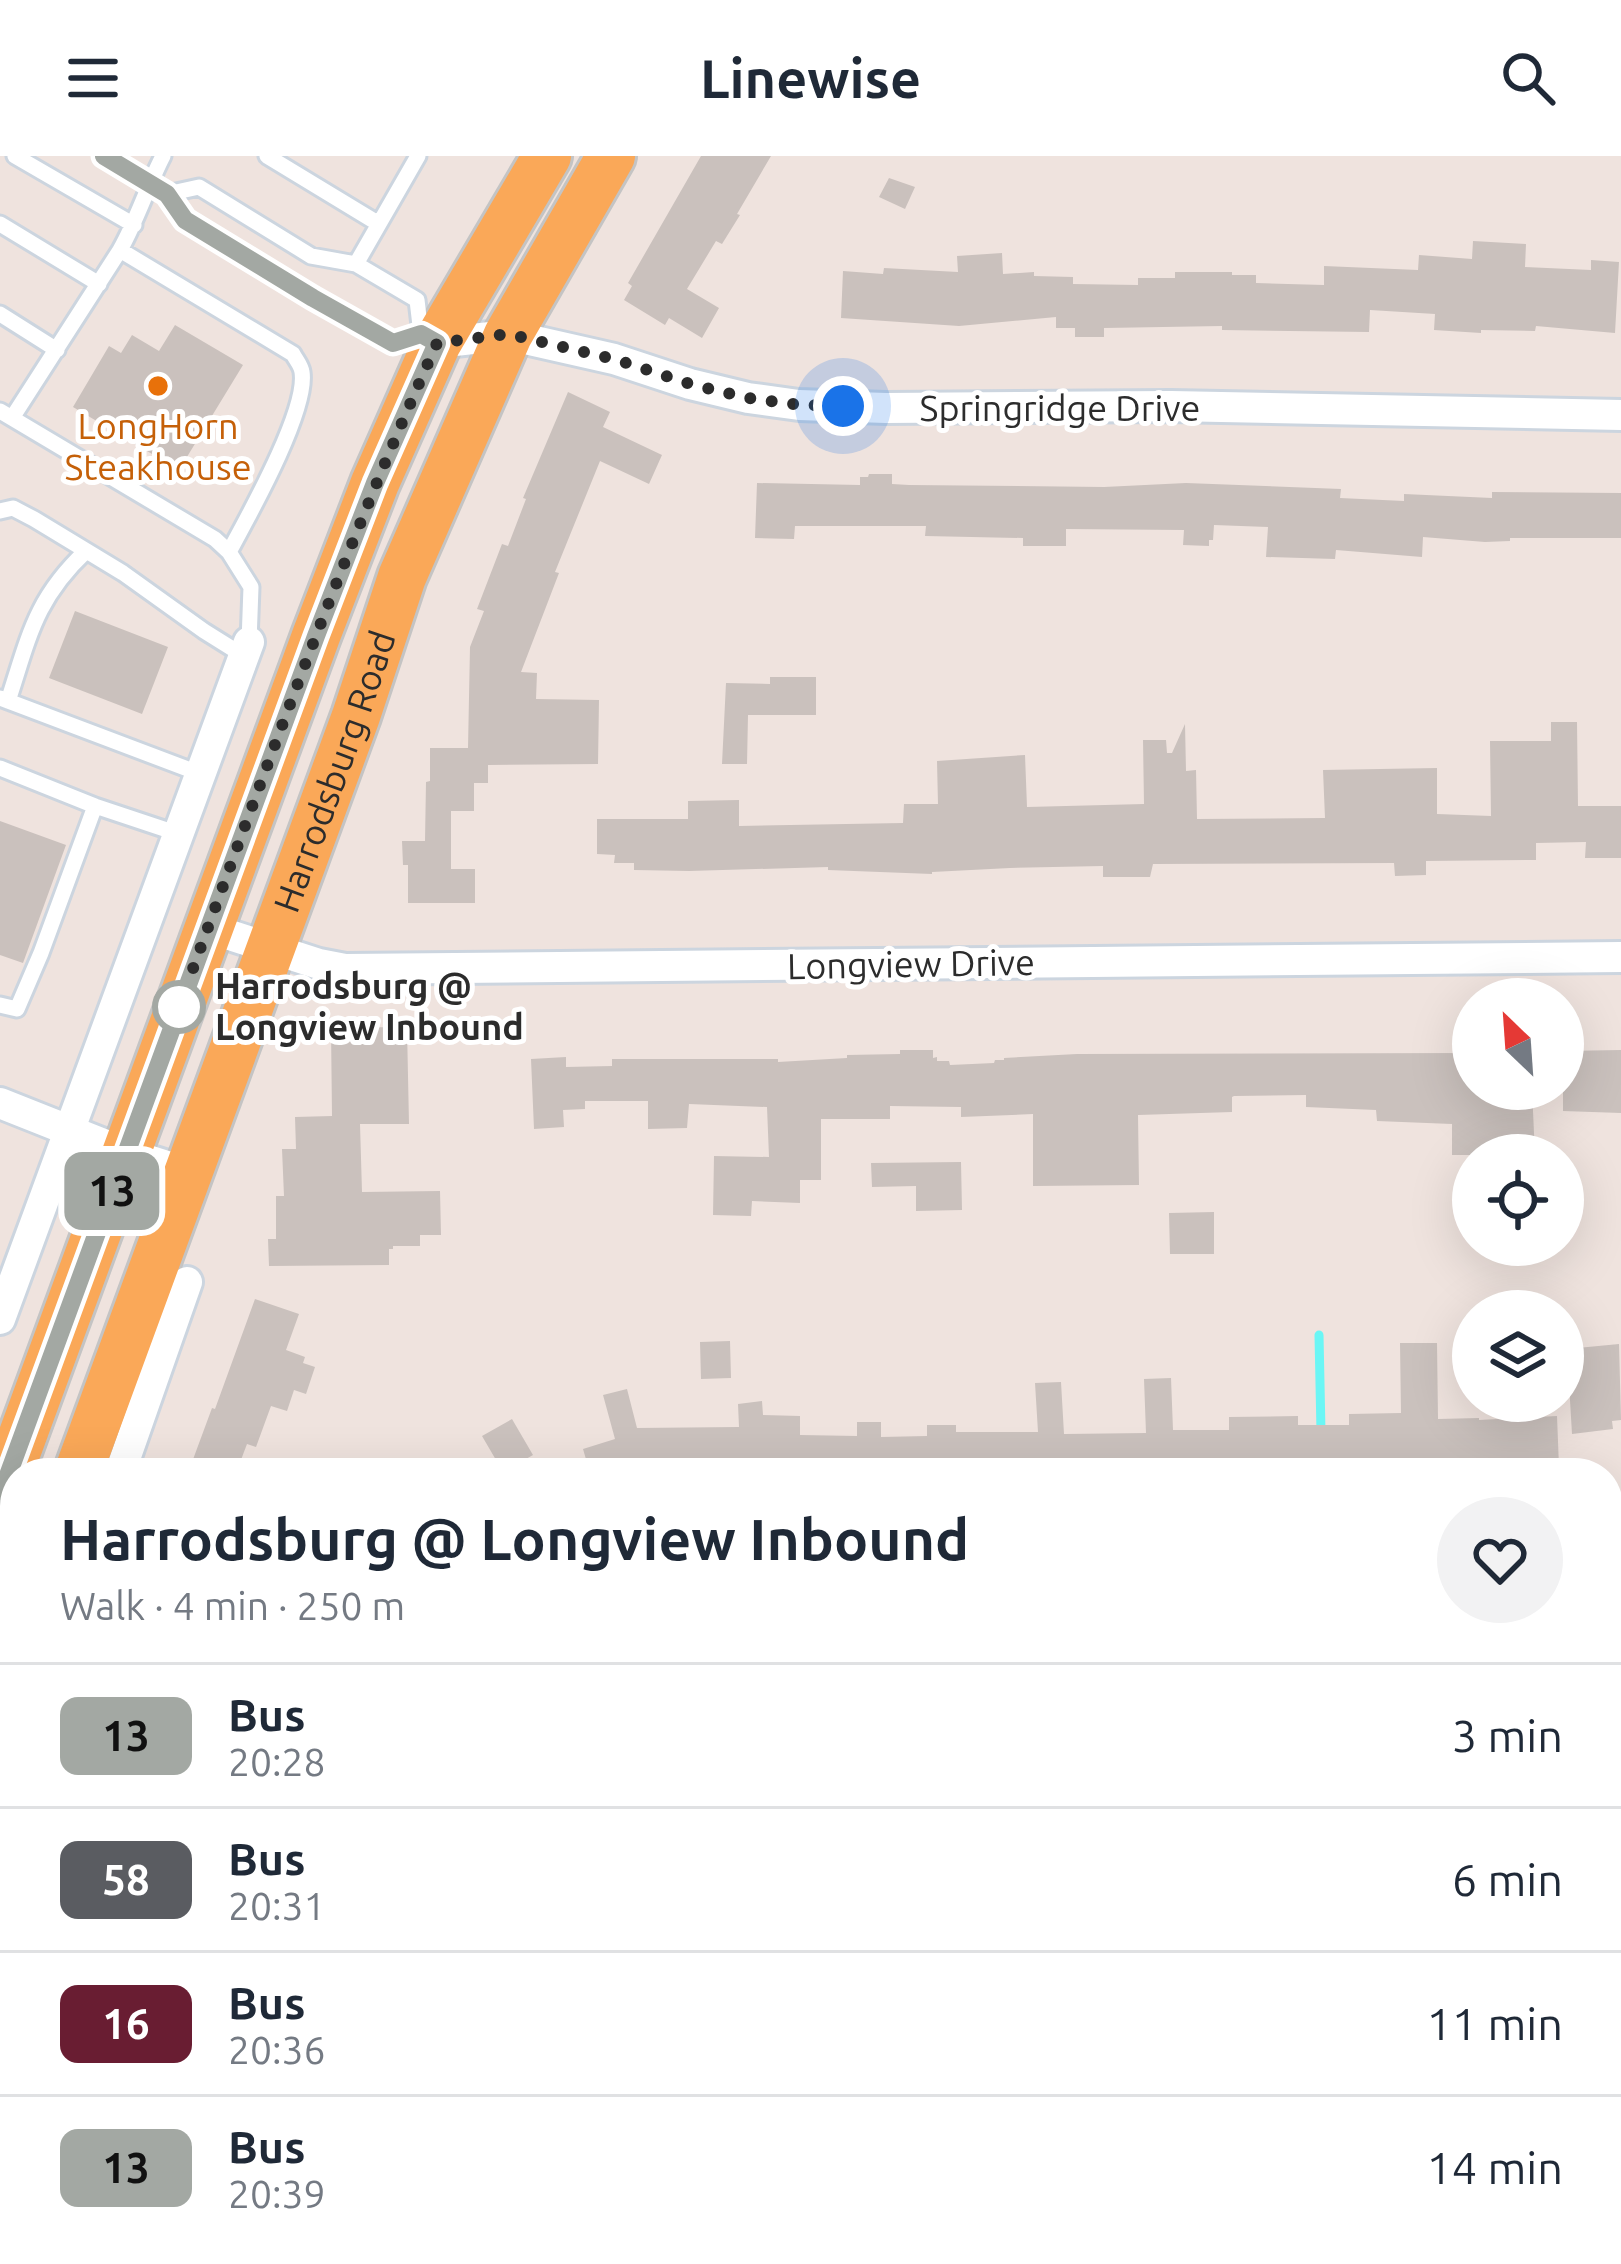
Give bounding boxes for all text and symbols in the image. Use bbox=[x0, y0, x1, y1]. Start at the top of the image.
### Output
icon: menu bbox=[60, 45, 126, 111]
icon: search bbox=[1495, 45, 1561, 111]
text: Linewise bbox=[700, 48, 921, 108]
marker: LongHorn Steakhouse bbox=[145, 373, 171, 399]
your location bbox=[813, 376, 873, 436]
street label: Springridge Drive bbox=[920, 387, 1200, 428]
place label: LongHorn Steakhouse bbox=[64, 405, 252, 487]
street label: Harrodsburg Road bbox=[265, 625, 403, 918]
street label: Longview Drive bbox=[787, 941, 1035, 986]
place label: Harrodsburg @ Longview Inbound bbox=[215, 965, 524, 1047]
north arrow bbox=[1452, 978, 1584, 1110]
map controls bbox=[1452, 978, 1584, 1422]
marker: Harrodsburg @ Longview Inbound bbox=[154, 982, 204, 1032]
button: locate bbox=[1452, 1134, 1584, 1266]
line badge: 13 bbox=[58, 1152, 166, 1230]
text: 13 bbox=[88, 1167, 136, 1214]
button: layers bbox=[1452, 1290, 1584, 1422]
button: heart bbox=[1437, 1497, 1563, 1623]
text: Harrodsburg @ Longview Inbound bbox=[60, 1507, 969, 1571]
text: Walk · 4 min · 250 m bbox=[60, 1584, 405, 1627]
text: Bus bbox=[228, 1689, 305, 1740]
text: 3 min bbox=[1452, 1710, 1563, 1761]
text: 13 bbox=[102, 1712, 150, 1759]
text: 20:28 bbox=[228, 1740, 326, 1783]
text: Bus bbox=[228, 1833, 305, 1884]
text: 6 min bbox=[1452, 1854, 1563, 1905]
text: 58 bbox=[102, 1856, 150, 1903]
text: 20:31 bbox=[228, 1884, 326, 1927]
text: Bus bbox=[228, 1977, 305, 2028]
text: 11 min bbox=[1426, 1998, 1563, 2049]
text: 16 bbox=[102, 2000, 150, 2047]
text: 20:36 bbox=[228, 2028, 326, 2071]
text: Bus bbox=[228, 2121, 305, 2172]
text: 14 min bbox=[1426, 2142, 1563, 2193]
text: 13 bbox=[102, 2144, 150, 2191]
text: 20:39 bbox=[228, 2172, 326, 2215]

